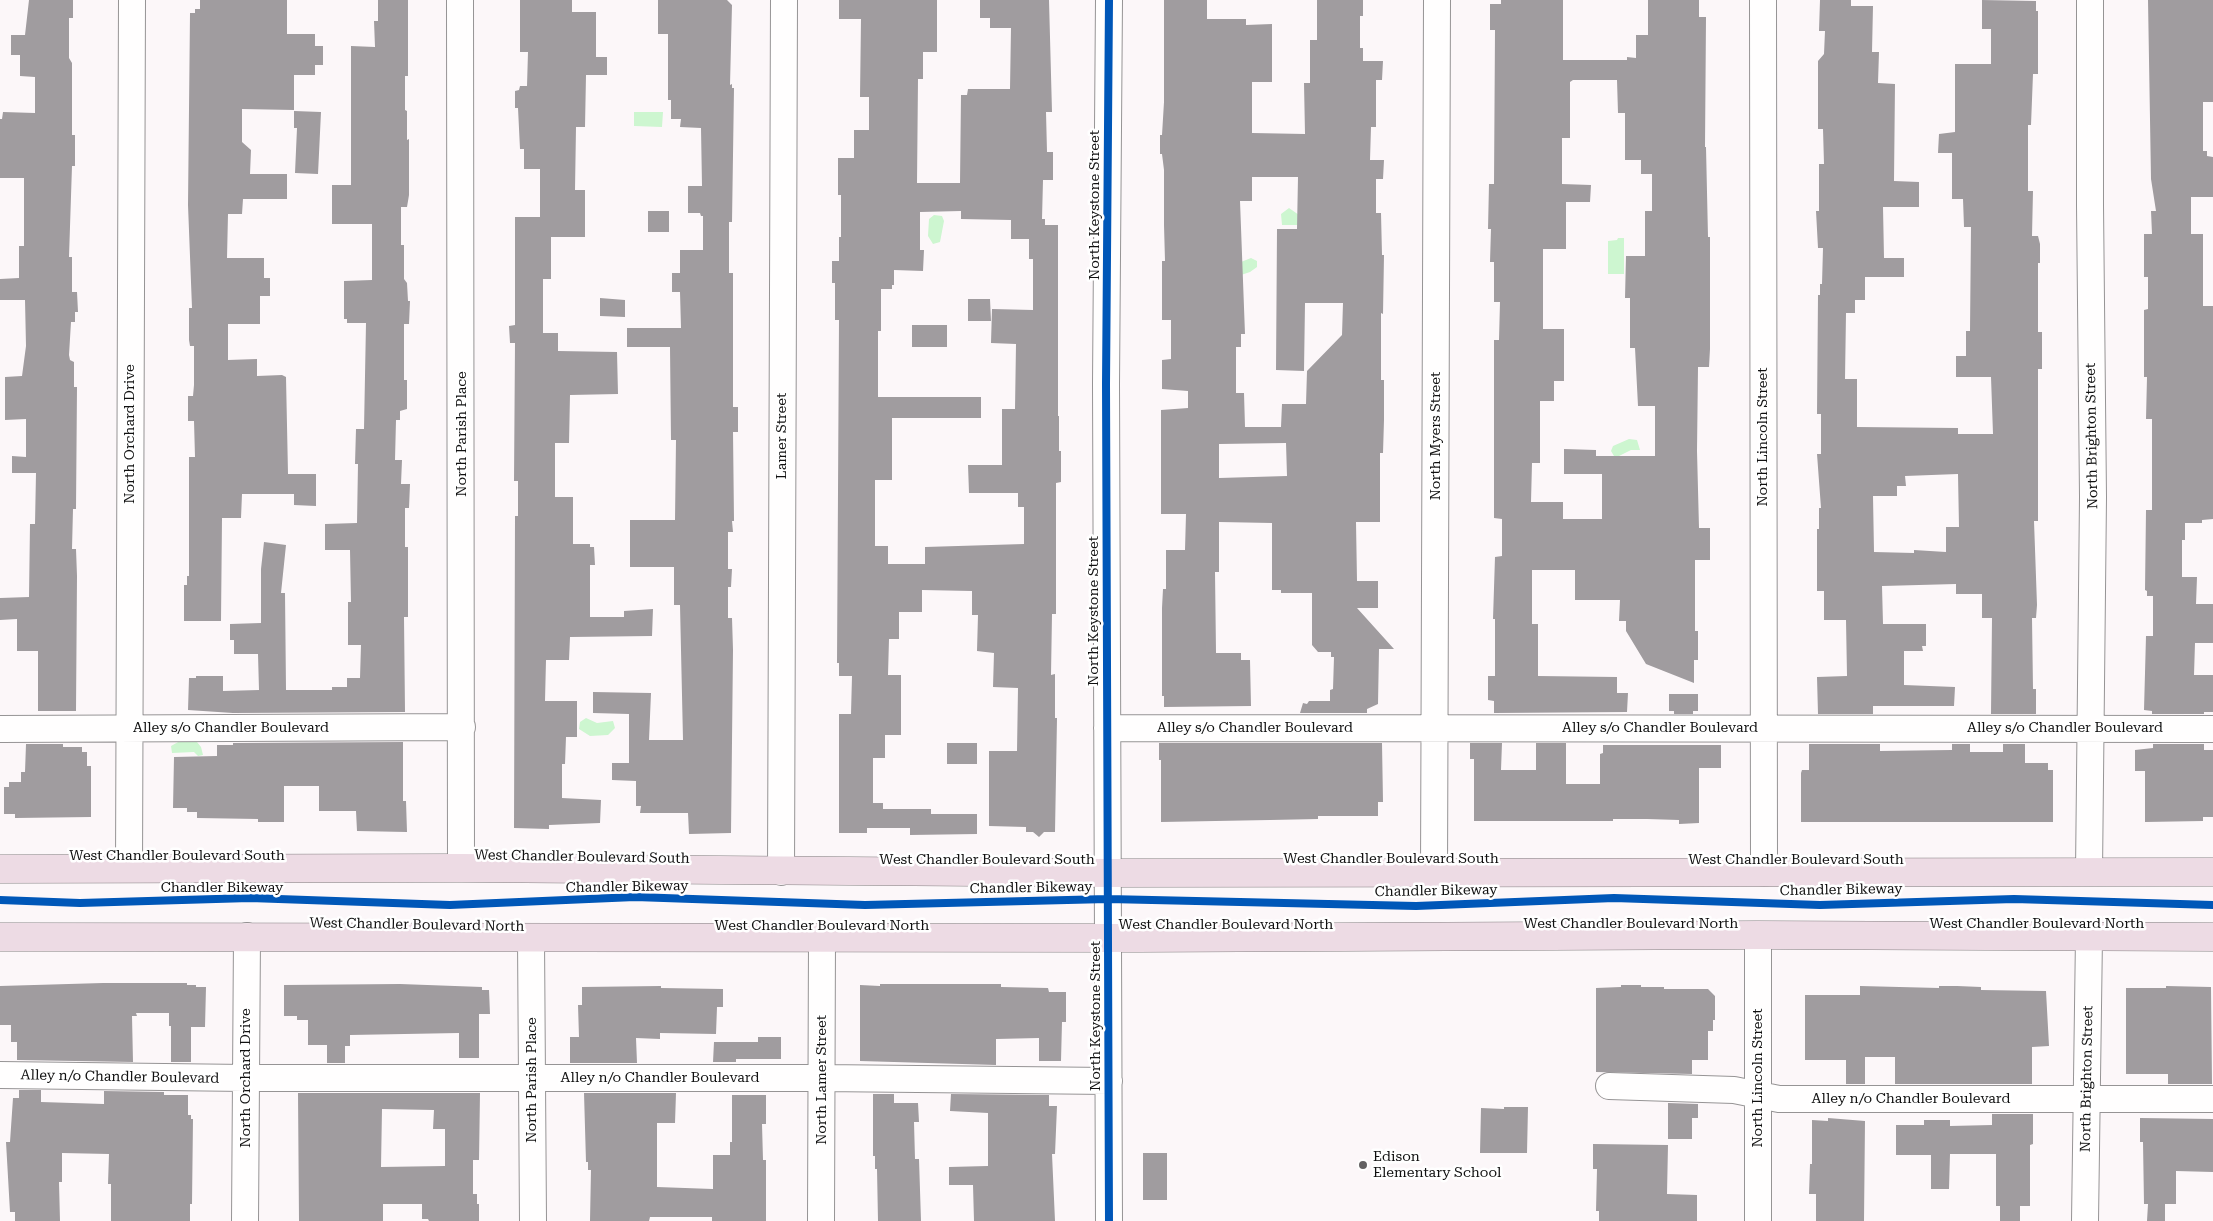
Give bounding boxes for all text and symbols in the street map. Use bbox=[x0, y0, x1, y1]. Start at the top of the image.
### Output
street label: North Keystone Street bbox=[1087, 130, 1103, 280]
street label: North Brighton Street bbox=[2082, 363, 2102, 509]
street label: North Orchard Drive bbox=[122, 364, 138, 504]
street label: North Lincoln Street bbox=[1755, 367, 1771, 507]
street label: North Parish Place bbox=[454, 371, 470, 497]
street label: North Myers Street bbox=[1428, 372, 1444, 500]
street label: Lamer Street bbox=[774, 393, 790, 479]
street label: North Keystone Street bbox=[1086, 536, 1102, 686]
street label: Alley s/o Chandler Boulevard bbox=[133, 720, 329, 736]
street label: Alley s/o Chandler Boulevard bbox=[1157, 720, 1353, 736]
street label: Alley s/o Chandler Boulevard bbox=[1562, 720, 1758, 736]
street label: Alley s/o Chandler Boulevard bbox=[1967, 720, 2163, 736]
street label: West Chandler Boulevard South bbox=[474, 847, 690, 867]
street label: West Chandler Boulevard South bbox=[69, 848, 285, 864]
street label: West Chandler Boulevard South bbox=[1283, 851, 1499, 867]
street label: West Chandler Boulevard South bbox=[879, 852, 1095, 868]
street label: West Chandler Boulevard South bbox=[1688, 852, 1904, 868]
street label: Chandler Bikeway bbox=[566, 878, 688, 896]
street label: Chandler Bikeway bbox=[970, 879, 1092, 897]
street label: Chandler Bikeway bbox=[161, 880, 283, 896]
street label: Chandler Bikeway bbox=[1780, 881, 1902, 899]
street label: Chandler Bikeway bbox=[1375, 882, 1497, 900]
street label: West Chandler Boulevard North bbox=[309, 915, 525, 935]
street label: West Chandler Boulevard North bbox=[1524, 916, 1738, 932]
street label: West Chandler Boulevard North bbox=[1930, 916, 2144, 932]
street label: West Chandler Boulevard North bbox=[1119, 917, 1333, 933]
street label: West Chandler Boulevard North bbox=[715, 918, 929, 934]
street label: North Keystone Street bbox=[1088, 941, 1104, 1091]
street label: North Brighton Street bbox=[2077, 1006, 2097, 1152]
street label: North Orchard Drive bbox=[238, 1008, 254, 1148]
street label: North Lincoln Street bbox=[1750, 1008, 1766, 1148]
street label: North Lamer Street bbox=[814, 1015, 830, 1145]
street label: North Parish Place bbox=[524, 1017, 540, 1143]
street label: Alley n/o Chandler Boulevard bbox=[20, 1067, 220, 1087]
street label: Alley n/o Chandler Boulevard bbox=[561, 1070, 759, 1086]
street label: Alley n/o Chandler Boulevard bbox=[1812, 1091, 2010, 1107]
place label: Edison Elementary School bbox=[1373, 1149, 1501, 1182]
marker: Edison Elementary School bbox=[1357, 1159, 1369, 1171]

